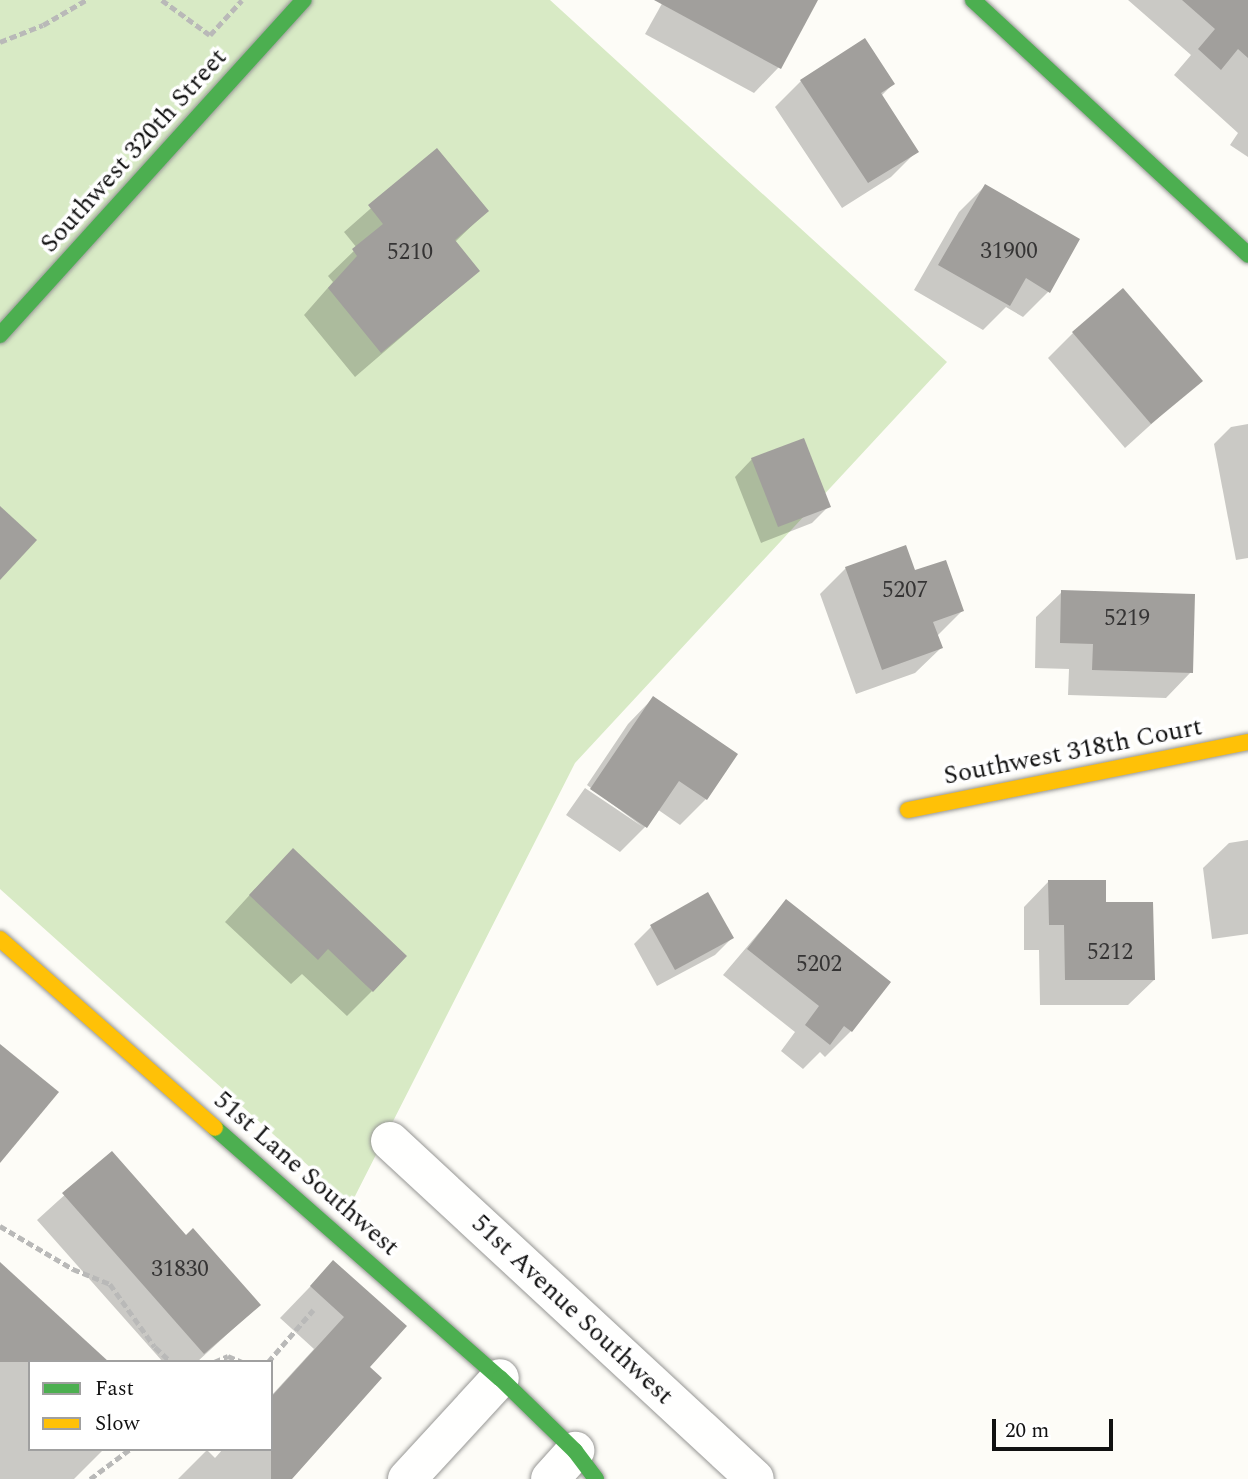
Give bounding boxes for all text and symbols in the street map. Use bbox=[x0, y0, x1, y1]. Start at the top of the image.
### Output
street label: Southwest 320th Street bbox=[34, 42, 234, 260]
house number: 31900 bbox=[980, 238, 1038, 266]
house number: 5210 bbox=[387, 239, 433, 267]
house number: 5207 bbox=[882, 577, 928, 605]
house number: 5219 bbox=[1104, 605, 1150, 633]
street label: Southwest 318th Court bbox=[941, 712, 1205, 792]
house number: 5212 bbox=[1087, 939, 1133, 967]
house number: 5202 bbox=[796, 951, 842, 979]
street label: 51st Lane Southwest bbox=[207, 1085, 405, 1263]
street label: 51st Avenue Southwest bbox=[465, 1208, 679, 1412]
house number: 31830 bbox=[151, 1256, 209, 1284]
legend bbox=[28, 1360, 273, 1451]
text: Fast bbox=[95, 1373, 134, 1405]
scale bar bbox=[996, 1406, 1117, 1450]
text: Slow bbox=[95, 1408, 139, 1440]
text: 20 m bbox=[1005, 1415, 1049, 1447]

